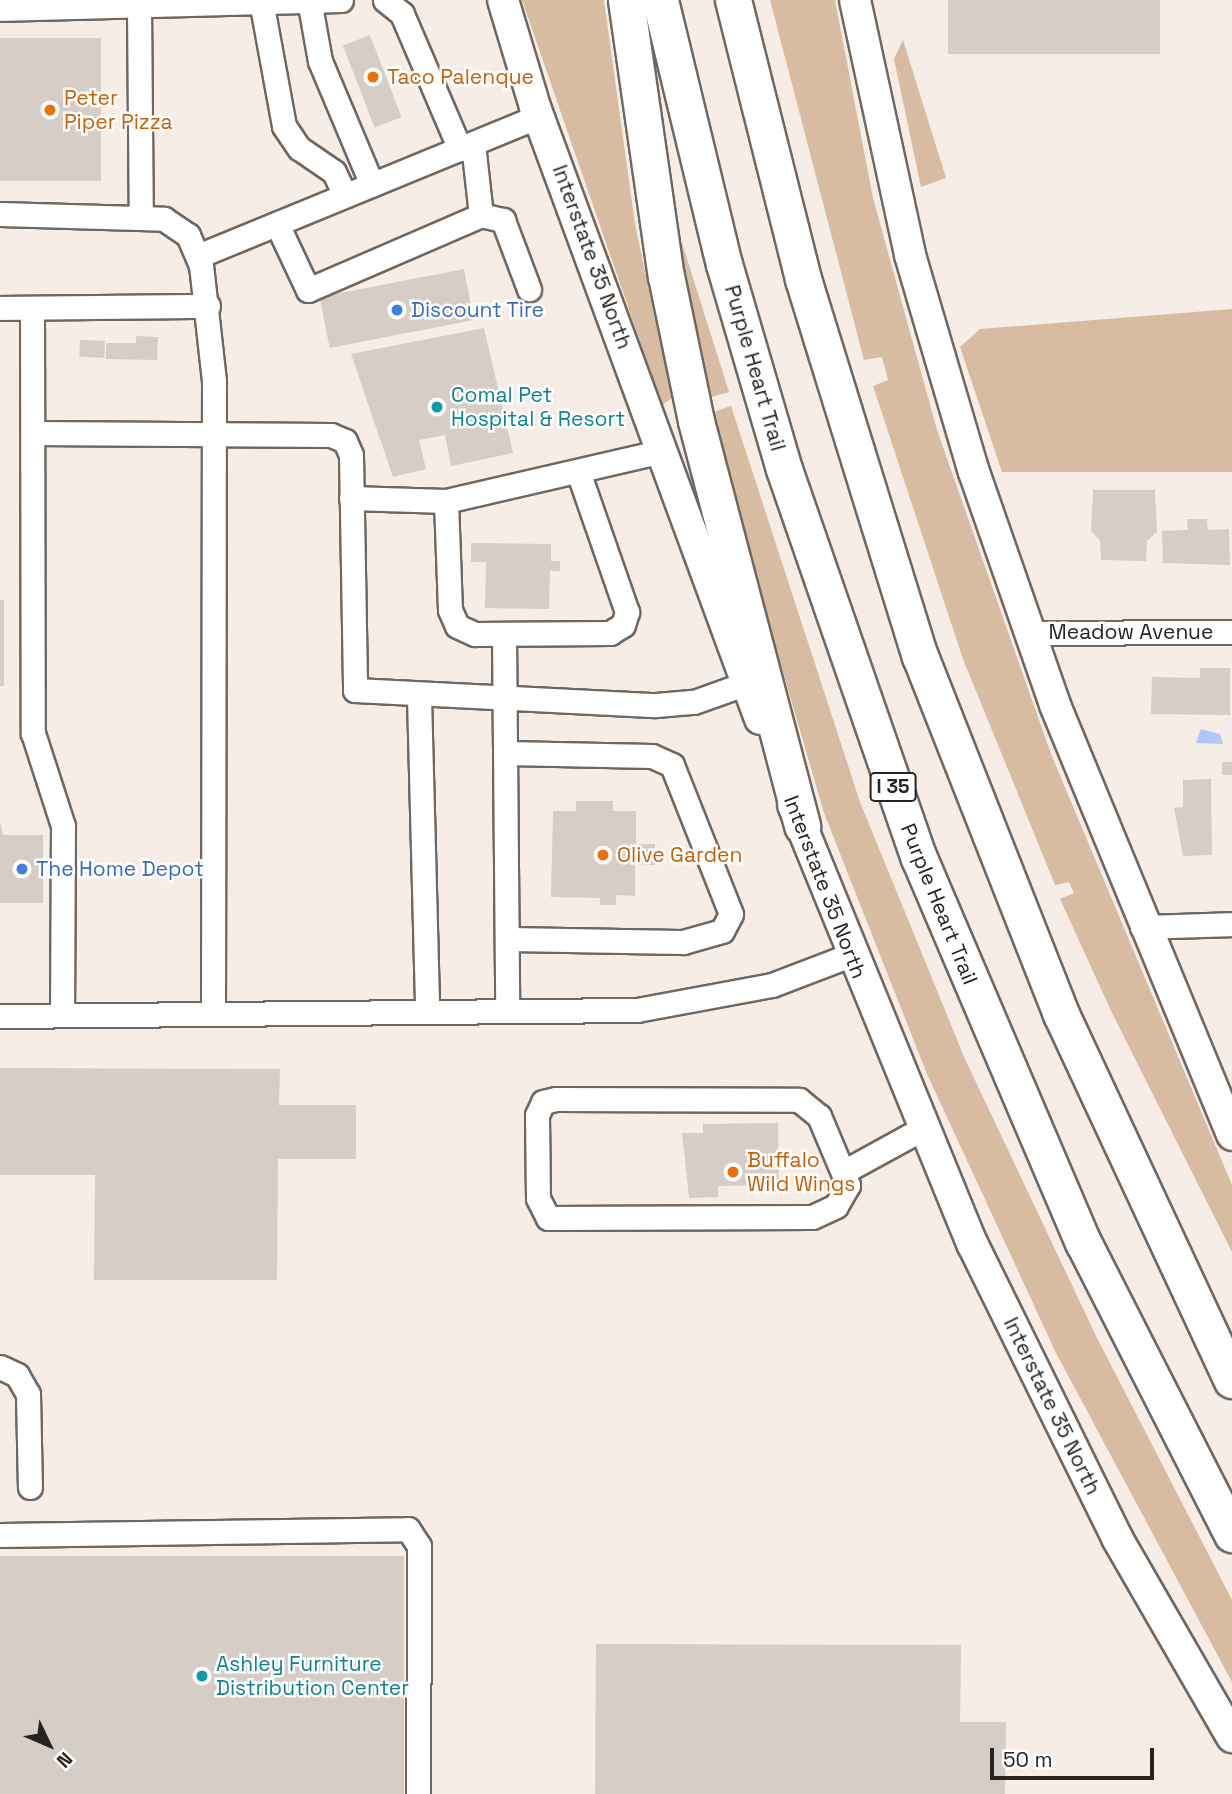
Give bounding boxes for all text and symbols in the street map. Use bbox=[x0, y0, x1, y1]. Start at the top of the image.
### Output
place label: Taco Palenque bbox=[387, 64, 534, 90]
marker: Taco Palenque bbox=[365, 69, 381, 85]
place label: Peter Piper Pizza bbox=[64, 85, 173, 135]
marker: Peter Piper Pizza bbox=[42, 102, 58, 118]
street label: Interstate 35 North bbox=[547, 161, 637, 353]
street label: Purple Heart Trail bbox=[719, 282, 791, 454]
place label: Discount Tire bbox=[411, 297, 544, 323]
marker: Discount Tire bbox=[389, 302, 405, 318]
place label: Comal Pet Hospital & Resort bbox=[451, 382, 625, 432]
marker: Comal Pet Hospital & Resort bbox=[429, 399, 445, 415]
street label: Meadow Avenue bbox=[1048, 619, 1214, 645]
road number: I 35 bbox=[868, 772, 917, 802]
street label: Interstate 35 North bbox=[778, 792, 872, 982]
street label: Purple Heart Trail bbox=[895, 820, 983, 988]
place label: Olive Garden bbox=[617, 842, 742, 868]
marker: Olive Garden bbox=[595, 847, 611, 863]
place label: The Home Depot bbox=[36, 856, 204, 882]
marker: The Home Depot bbox=[14, 861, 30, 877]
place label: Buffalo Wild Wings bbox=[747, 1147, 856, 1197]
marker: Buffalo Wild Wings bbox=[725, 1164, 741, 1180]
street label: Interstate 35 North bbox=[998, 1313, 1106, 1499]
place label: Ashley Furniture Distribution Center bbox=[216, 1651, 409, 1701]
marker: Ashley Furniture Distribution Center bbox=[194, 1668, 210, 1684]
north arrow bbox=[14, 1710, 84, 1780]
scale bar bbox=[994, 1734, 1158, 1778]
text: 50 m bbox=[1003, 1746, 1053, 1773]
text: N bbox=[51, 1747, 78, 1773]

